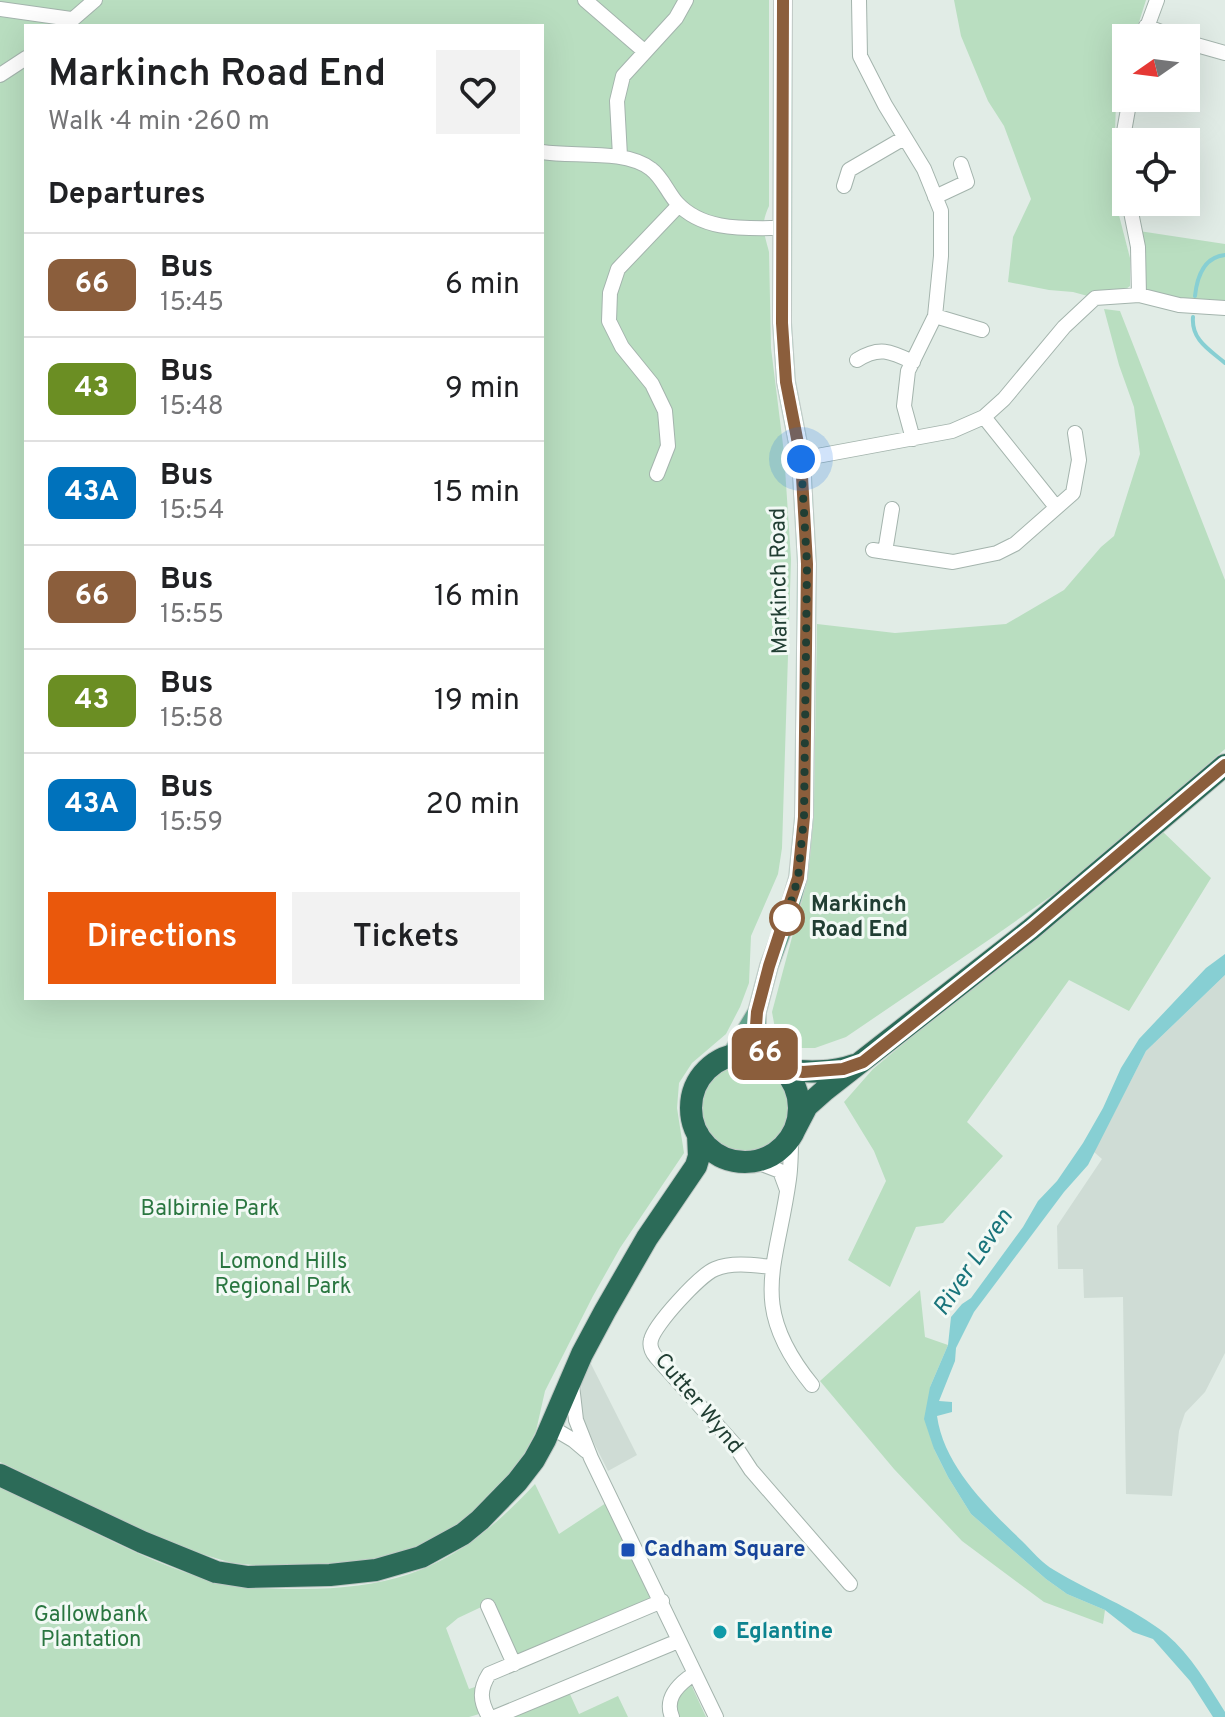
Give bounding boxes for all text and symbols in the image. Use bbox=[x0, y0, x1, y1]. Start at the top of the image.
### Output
north arrow bbox=[1112, 24, 1200, 112]
map controls bbox=[1112, 24, 1200, 216]
button: heart bbox=[436, 50, 520, 134]
text: Markinch Road End bbox=[48, 51, 386, 100]
text: Walk · 4 min · 260 m bbox=[48, 106, 270, 139]
button: locate bbox=[1112, 128, 1200, 216]
text: Departures bbox=[48, 177, 206, 214]
text: Bus bbox=[160, 250, 213, 287]
text: 66 bbox=[75, 267, 109, 303]
text: 6 min bbox=[445, 267, 520, 304]
text: 15:45 bbox=[160, 287, 224, 320]
text: Bus bbox=[160, 354, 213, 391]
text: 43 bbox=[75, 371, 109, 407]
text: 9 min bbox=[445, 371, 520, 408]
text: 15:48 bbox=[160, 391, 224, 424]
your location bbox=[781, 439, 821, 479]
text: Bus bbox=[160, 458, 213, 495]
text: 43A bbox=[65, 475, 119, 511]
text: 15 min bbox=[433, 475, 520, 512]
text: 15:54 bbox=[160, 495, 225, 528]
street label: Markinch Road bbox=[765, 507, 795, 655]
text: Bus bbox=[160, 562, 213, 599]
text: 66 bbox=[75, 579, 109, 615]
text: 16 min bbox=[434, 579, 520, 616]
text: 15:55 bbox=[160, 599, 224, 632]
text: Bus bbox=[160, 666, 213, 703]
text: 43 bbox=[75, 683, 109, 719]
text: 19 min bbox=[434, 683, 520, 720]
text: 15:58 bbox=[160, 703, 224, 736]
text: Bus bbox=[160, 770, 213, 807]
text: 43A bbox=[65, 787, 119, 823]
text: 20 min bbox=[425, 787, 520, 824]
text: 15:59 bbox=[160, 807, 223, 840]
button: Directions bbox=[48, 892, 276, 984]
button: Tickets bbox=[292, 892, 520, 984]
place label: Markinch Road End bbox=[811, 892, 908, 944]
marker: Markinch Road End bbox=[770, 901, 804, 935]
line badge: 66 bbox=[729, 1028, 801, 1080]
text: 66 bbox=[748, 1036, 782, 1072]
park label: Balbirnie Park bbox=[141, 1196, 279, 1223]
water label: River Leven bbox=[927, 1204, 1021, 1322]
park label: Lomond Hills Regional Park bbox=[215, 1249, 351, 1301]
street label: Cutter Wynd bbox=[648, 1348, 748, 1460]
place label: Cadham Square bbox=[644, 1537, 805, 1564]
marker: Cadham Square bbox=[619, 1541, 637, 1559]
park label: Gallowbank Plantation bbox=[34, 1602, 148, 1654]
place label: Eglantine bbox=[736, 1619, 833, 1646]
marker: Eglantine bbox=[711, 1623, 729, 1641]

